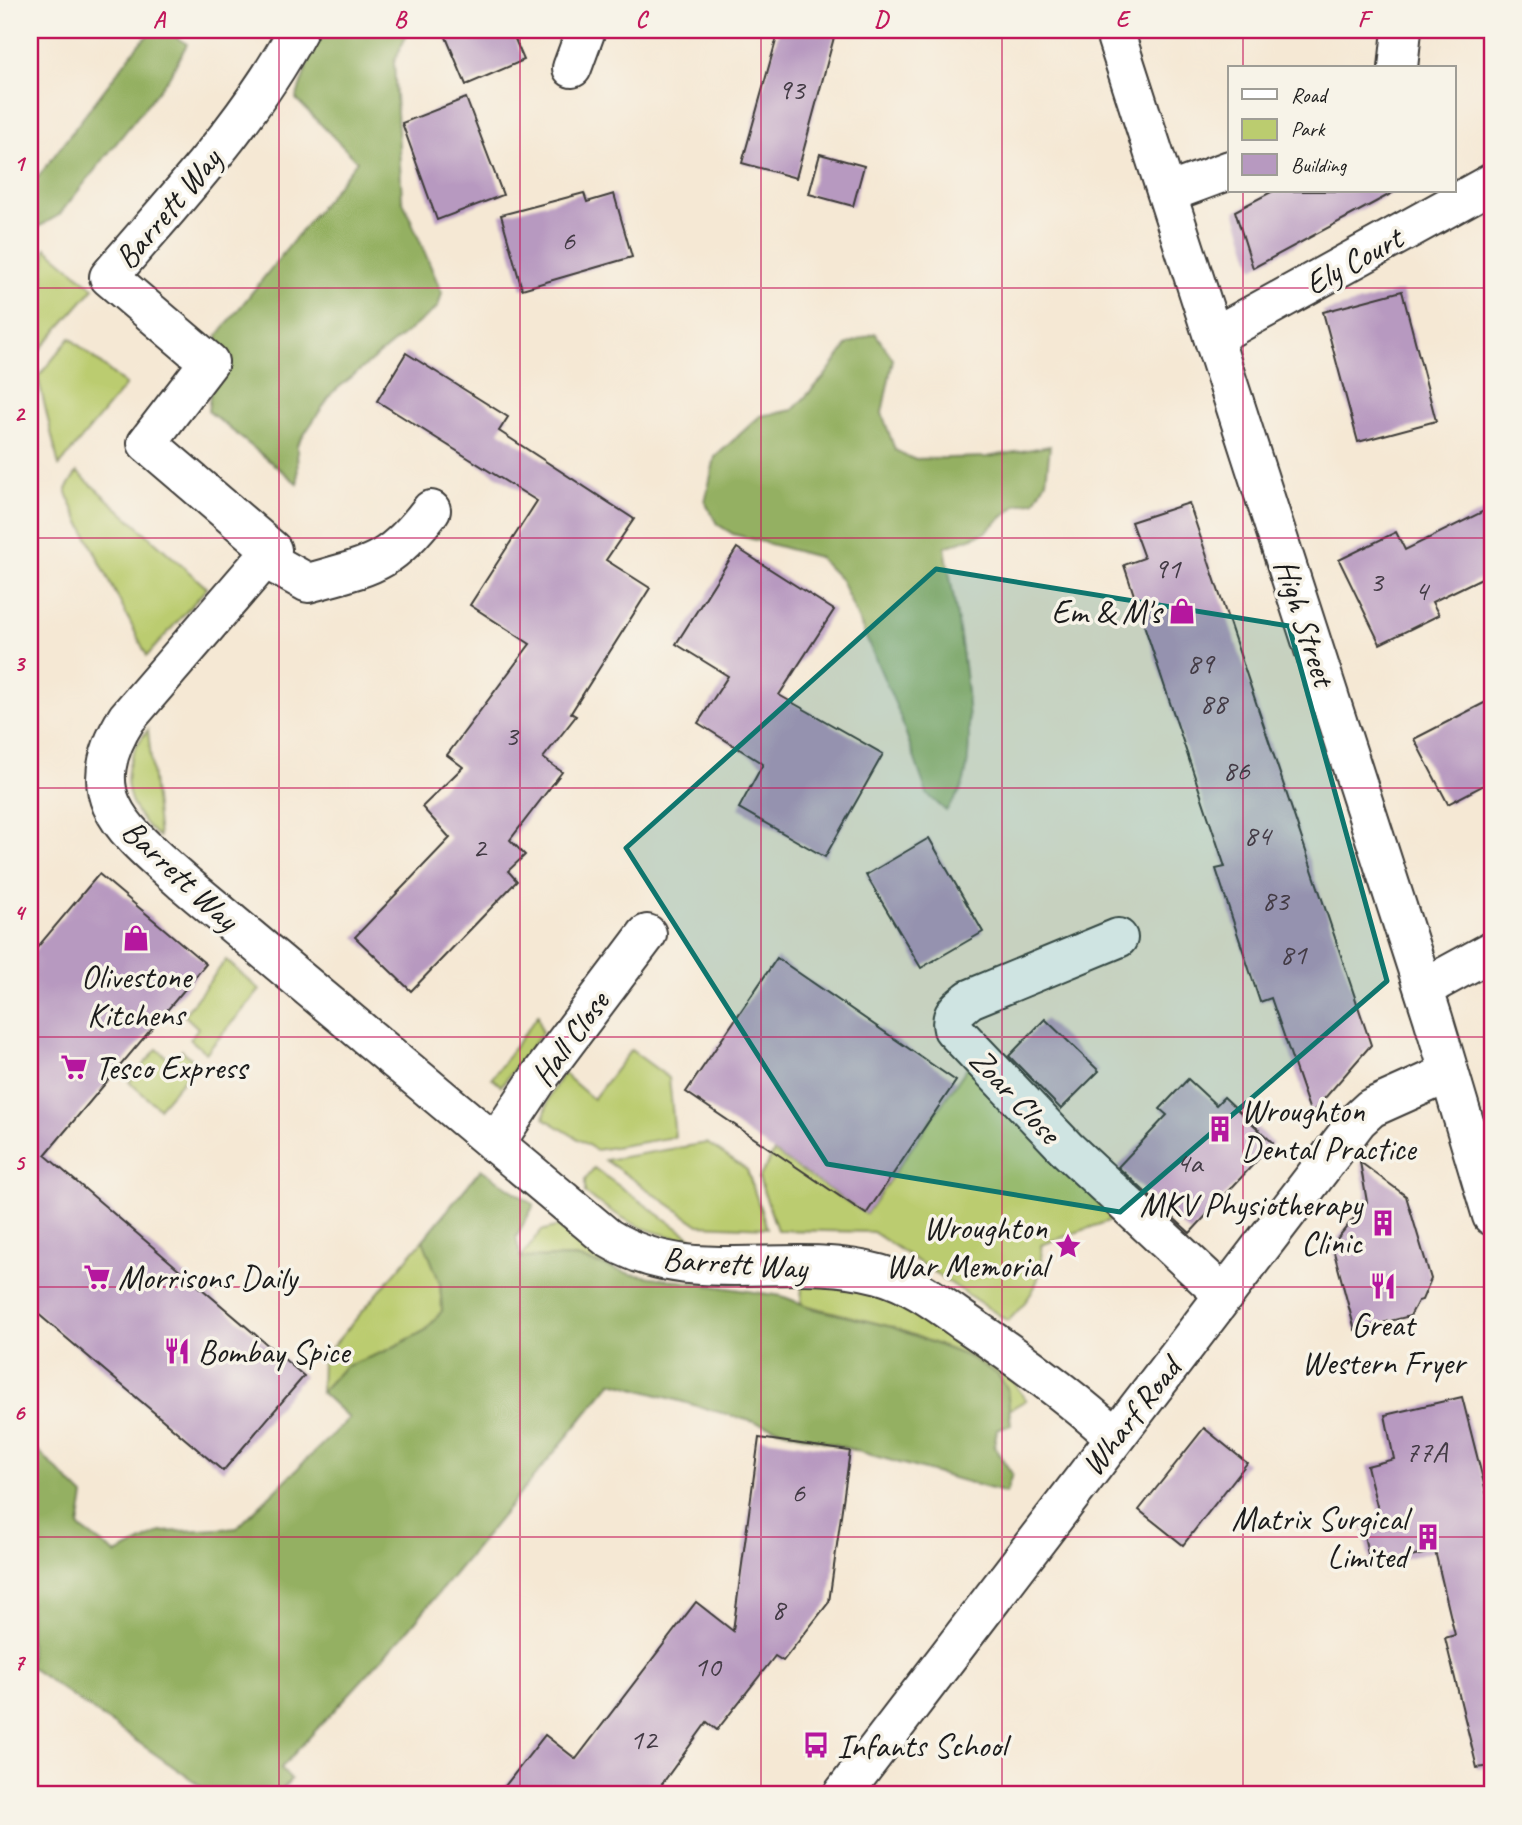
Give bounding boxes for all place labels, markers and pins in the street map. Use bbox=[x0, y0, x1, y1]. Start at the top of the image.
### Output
place label: Em & M's bbox=[1052, 591, 1164, 633]
shop icon: Em & M's bbox=[1167, 596, 1197, 626]
shop icon: Olivestone Kitchens bbox=[121, 923, 151, 953]
place label: Olivestone Kitchens bbox=[81, 956, 193, 1036]
place label: Tesco Express bbox=[95, 1047, 249, 1089]
supermarket icon: Tesco Express bbox=[59, 1052, 89, 1082]
place label: Wroughton Dental Practice bbox=[1241, 1090, 1418, 1170]
building icon: Wroughton Dental Practice bbox=[1205, 1114, 1235, 1144]
place label: MKV Physiotherapy Clinic bbox=[1140, 1184, 1365, 1264]
place label: Wroughton War Memorial bbox=[886, 1207, 1052, 1287]
building icon: MKV Physiotherapy Clinic bbox=[1368, 1208, 1398, 1238]
place icon: Wroughton War Memorial bbox=[1053, 1231, 1083, 1261]
place label: Morrisons Daily bbox=[118, 1257, 300, 1299]
supermarket icon: Morrisons Daily bbox=[82, 1262, 112, 1292]
restaurant icon: Great Western Fryer bbox=[1368, 1271, 1398, 1301]
place label: Great Western Fryer bbox=[1301, 1304, 1468, 1384]
place label: Bombay Spice bbox=[198, 1331, 351, 1373]
restaurant icon: Bombay Spice bbox=[162, 1336, 192, 1366]
place label: Matrix Surgical Limited bbox=[1231, 1498, 1412, 1578]
building icon: Matrix Surgical Limited bbox=[1413, 1522, 1443, 1552]
place label: Infants School bbox=[837, 1725, 1012, 1767]
bus stop icon: Infants School bbox=[801, 1730, 831, 1760]

